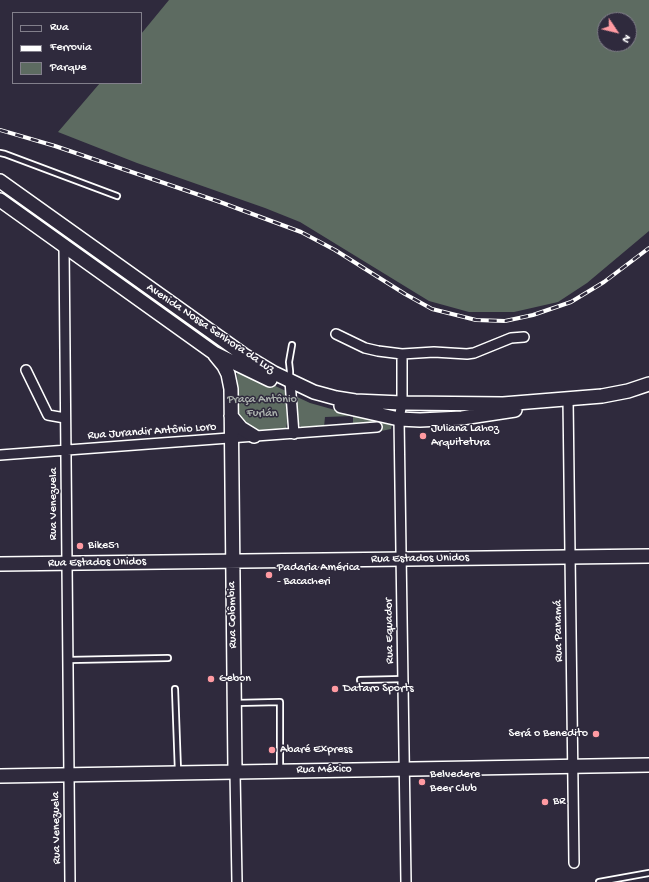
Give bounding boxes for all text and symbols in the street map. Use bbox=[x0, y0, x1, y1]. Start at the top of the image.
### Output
legend bbox=[12, 12, 142, 84]
north arrow bbox=[597, 12, 637, 52]
text: Rua bbox=[50, 21, 69, 35]
text: N bbox=[619, 32, 633, 45]
text: Ferrovia bbox=[50, 41, 92, 55]
text: Parque bbox=[50, 61, 87, 75]
street label: Avenida Nossa Senhora da Luz bbox=[143, 281, 277, 377]
park label: Praça Antônio Furlán bbox=[227, 393, 297, 421]
street label: Rua Jurandir Antônio Loro bbox=[87, 420, 217, 444]
place label: Juliana Lahoz Arquitetura bbox=[431, 422, 499, 450]
marker: Juliana Lahoz Arquitetura bbox=[418, 431, 428, 441]
street label: Rua Venezuela bbox=[47, 468, 61, 540]
place label: Bike51 bbox=[88, 539, 119, 553]
marker: Bike51 bbox=[75, 541, 85, 551]
street label: Rua Estados Unidos bbox=[371, 551, 469, 567]
street label: Rua Estados Unidos bbox=[48, 555, 146, 571]
place label: Padaria América - Bacacheri bbox=[277, 561, 360, 589]
marker: Padaria América - Bacacheri bbox=[264, 570, 274, 580]
street label: Rua Colômbia bbox=[225, 581, 241, 649]
street label: Rua Equador bbox=[382, 598, 398, 664]
street label: Rua Panamá bbox=[551, 600, 567, 662]
place label: Gebon bbox=[219, 672, 251, 686]
marker: Gebon bbox=[206, 674, 216, 684]
place label: Dataro Sports bbox=[343, 682, 414, 696]
marker: Dataro Sports bbox=[330, 684, 340, 694]
place label: Será o Benedito bbox=[508, 727, 588, 741]
marker: Será o Benedito bbox=[591, 729, 601, 739]
place label: Abaré Express bbox=[280, 743, 352, 757]
marker: Abaré Express bbox=[267, 745, 277, 755]
street label: Rua México bbox=[296, 762, 352, 778]
place label: Belvedere Beer Club bbox=[430, 768, 480, 796]
marker: Belvedere Beer Club bbox=[417, 777, 427, 787]
street label: Rua Venezuela bbox=[49, 792, 65, 864]
place label: BR bbox=[553, 795, 565, 809]
marker: BR bbox=[540, 797, 550, 807]

